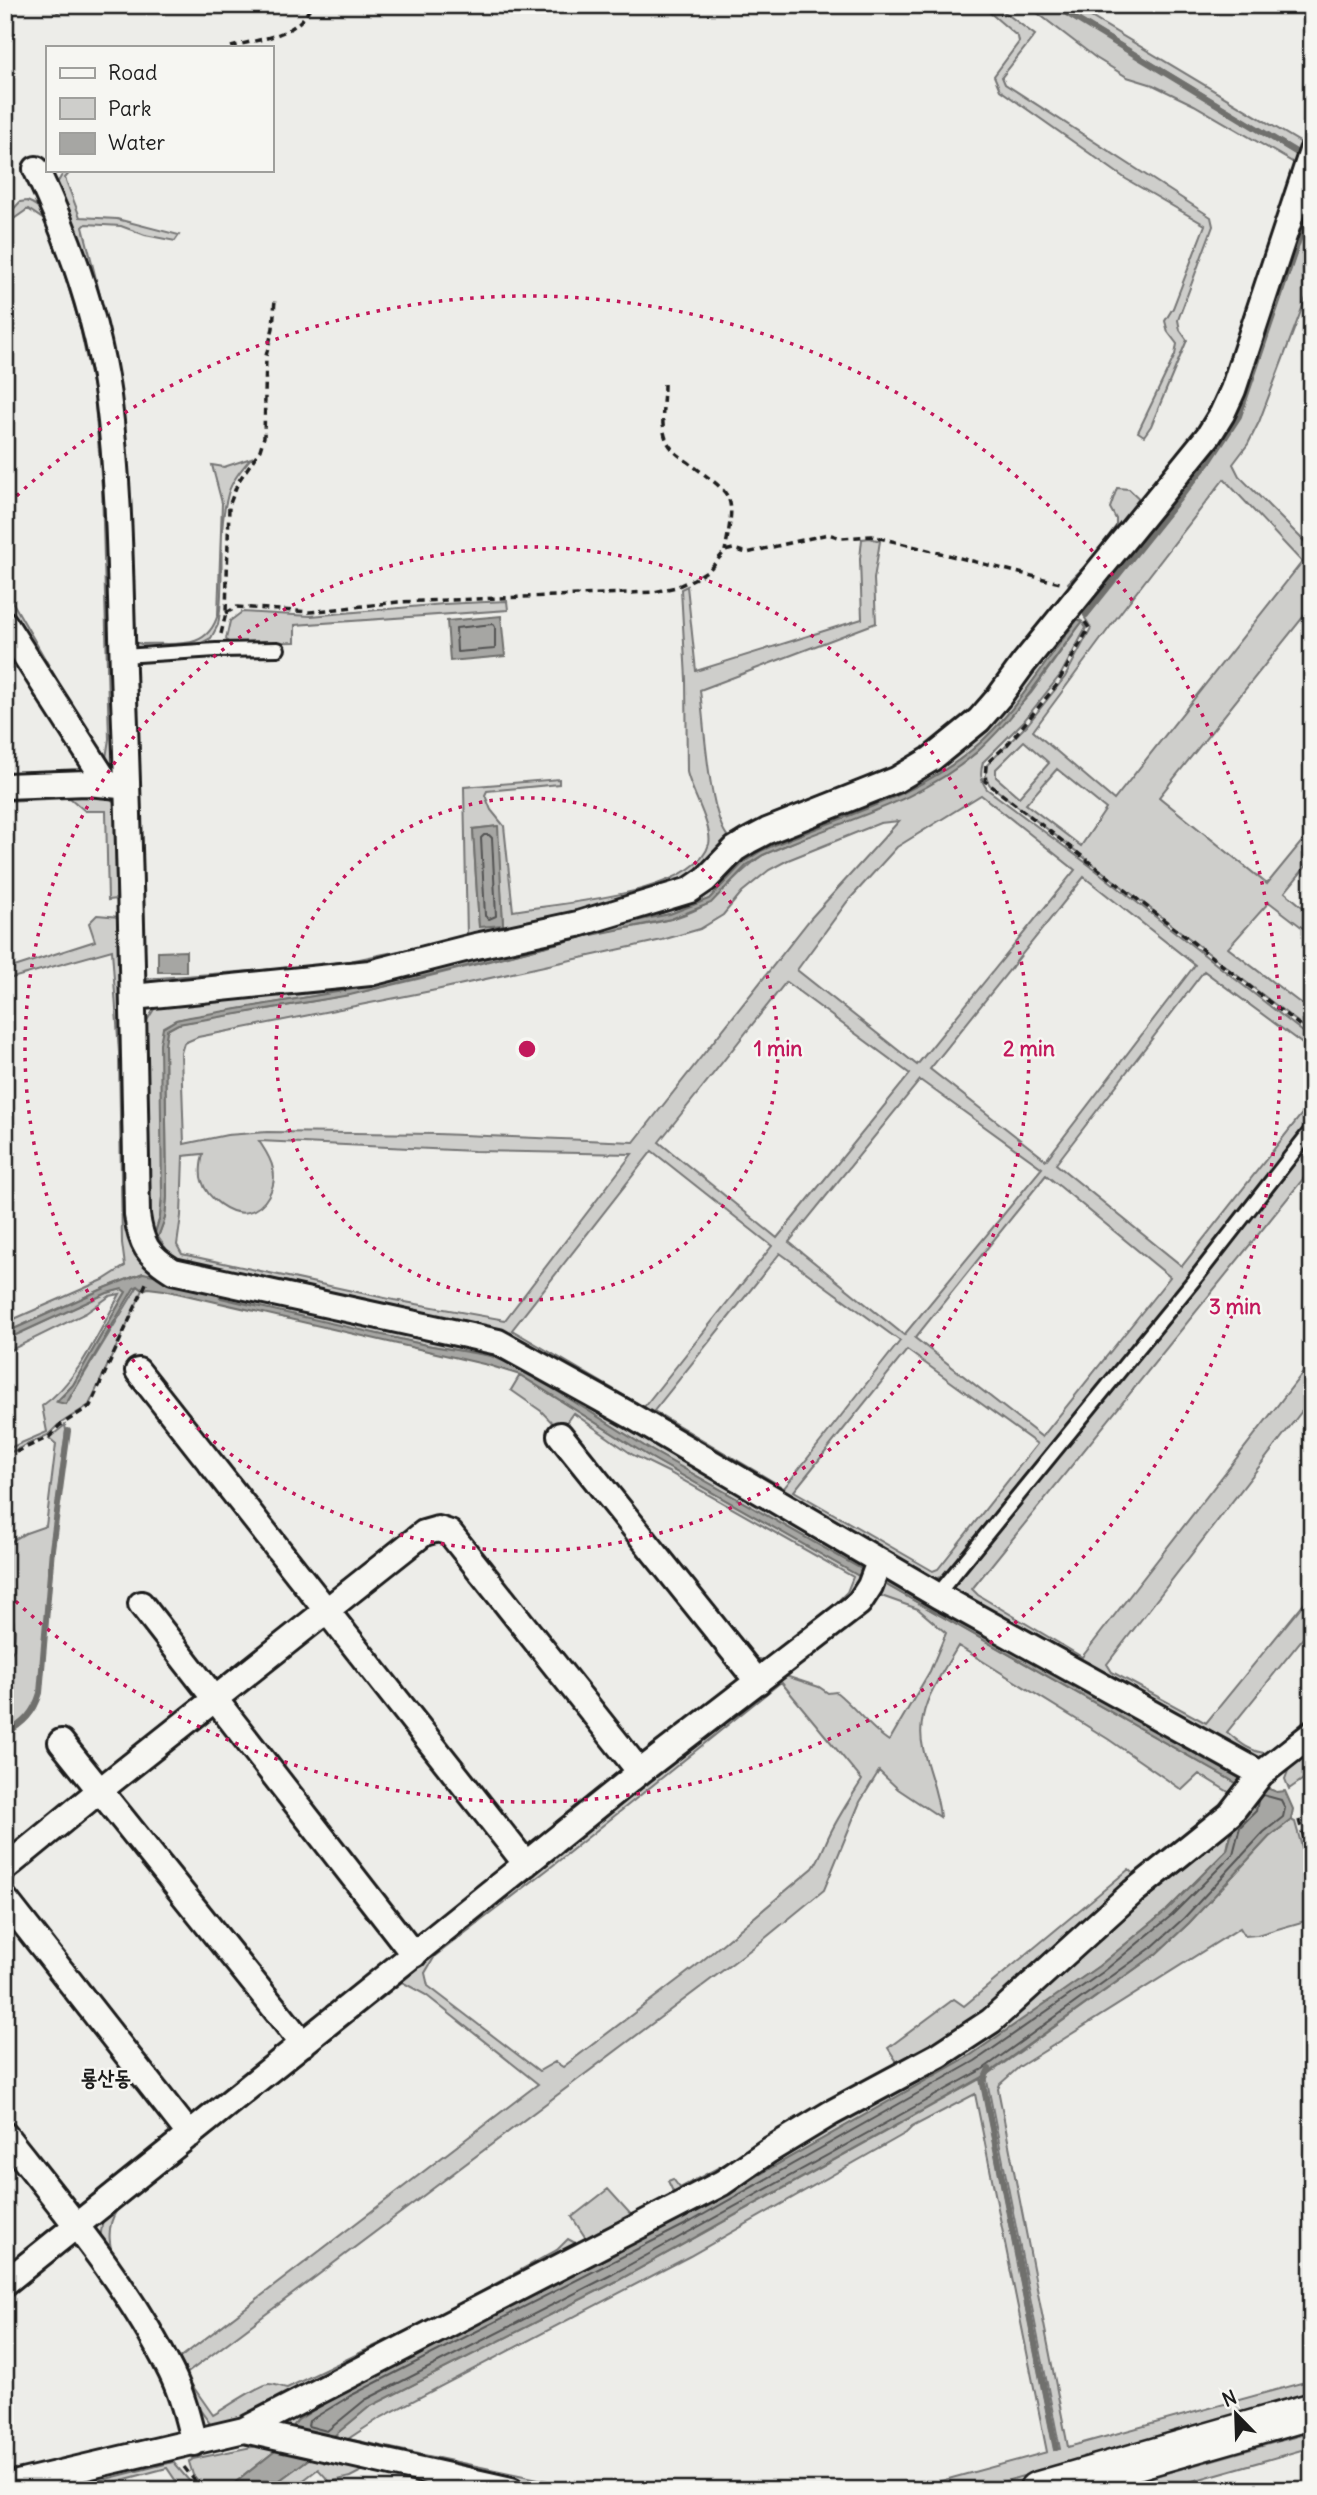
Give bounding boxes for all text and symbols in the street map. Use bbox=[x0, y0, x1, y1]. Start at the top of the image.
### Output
legend bbox=[46, 46, 273, 172]
text: Road bbox=[108, 59, 157, 86]
text: Park bbox=[108, 95, 151, 122]
text: Water bbox=[108, 129, 166, 156]
text: 1 min bbox=[754, 1035, 802, 1062]
text: 2 min bbox=[1003, 1035, 1055, 1062]
centre of rings bbox=[515, 1037, 539, 1061]
text: 3 min bbox=[1209, 1293, 1261, 1320]
district label: 룡산동 bbox=[81, 2064, 131, 2091]
north arrow bbox=[1202, 2380, 1272, 2450]
text: N bbox=[1219, 2385, 1240, 2412]

